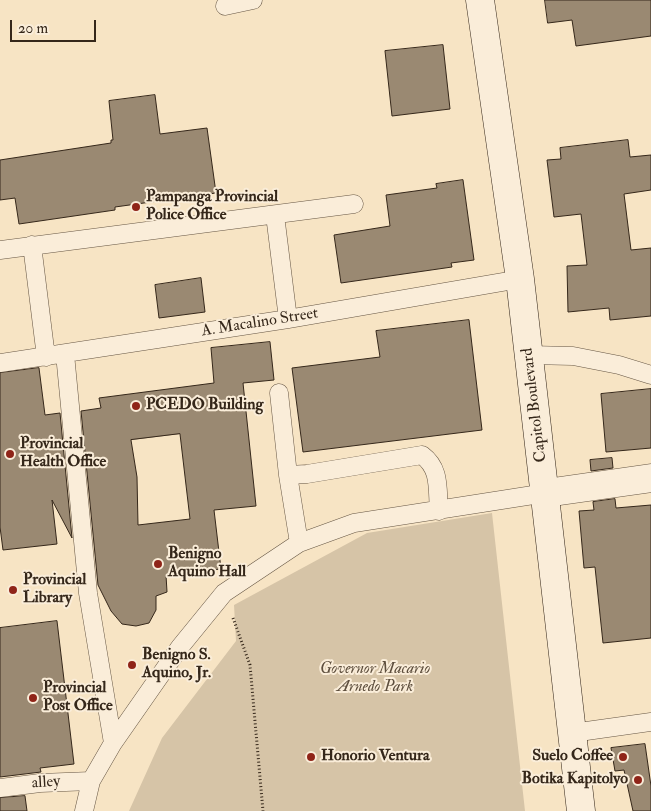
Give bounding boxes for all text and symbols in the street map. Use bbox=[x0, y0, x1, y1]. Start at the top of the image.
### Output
scale bar bbox=[12, 10, 99, 42]
text: 20 m bbox=[18, 19, 48, 38]
place label: Pampanga Provincial Police Office bbox=[146, 188, 278, 226]
marker: Pampanga Provincial Police Office bbox=[130, 201, 142, 213]
street label: A. Macalino Street bbox=[200, 304, 320, 342]
street label: Capitol Boulevard bbox=[518, 347, 552, 463]
place label: PCEDO Building bbox=[146, 396, 263, 416]
marker: PCEDO Building bbox=[130, 400, 142, 412]
place label: Provincial Health Office bbox=[20, 435, 106, 473]
marker: Provincial Health Office bbox=[4, 448, 16, 460]
place label: Benigno Aquino Hall bbox=[168, 545, 246, 583]
marker: Benigno Aquino Hall bbox=[152, 558, 164, 570]
place label: Provincial Library bbox=[23, 571, 86, 609]
marker: Provincial Library bbox=[7, 584, 19, 596]
place label: Benigno S. Aquino, Jr. bbox=[142, 646, 211, 684]
marker: Benigno S. Aquino, Jr. bbox=[126, 659, 138, 671]
park label: Governor Macario Arnedo Park bbox=[320, 660, 430, 698]
place label: Provincial Post Office bbox=[43, 679, 113, 717]
marker: Provincial Post Office bbox=[27, 692, 39, 704]
place label: Honorio Ventura bbox=[321, 747, 430, 767]
place label: Suelo Coffee bbox=[532, 747, 613, 767]
marker: Honorio Ventura bbox=[305, 751, 317, 763]
marker: Suelo Coffee bbox=[617, 751, 629, 763]
place label: Botika Kapitolyo bbox=[522, 770, 628, 790]
street label: alley bbox=[31, 772, 61, 794]
marker: Botika Kapitolyo bbox=[632, 774, 644, 786]

